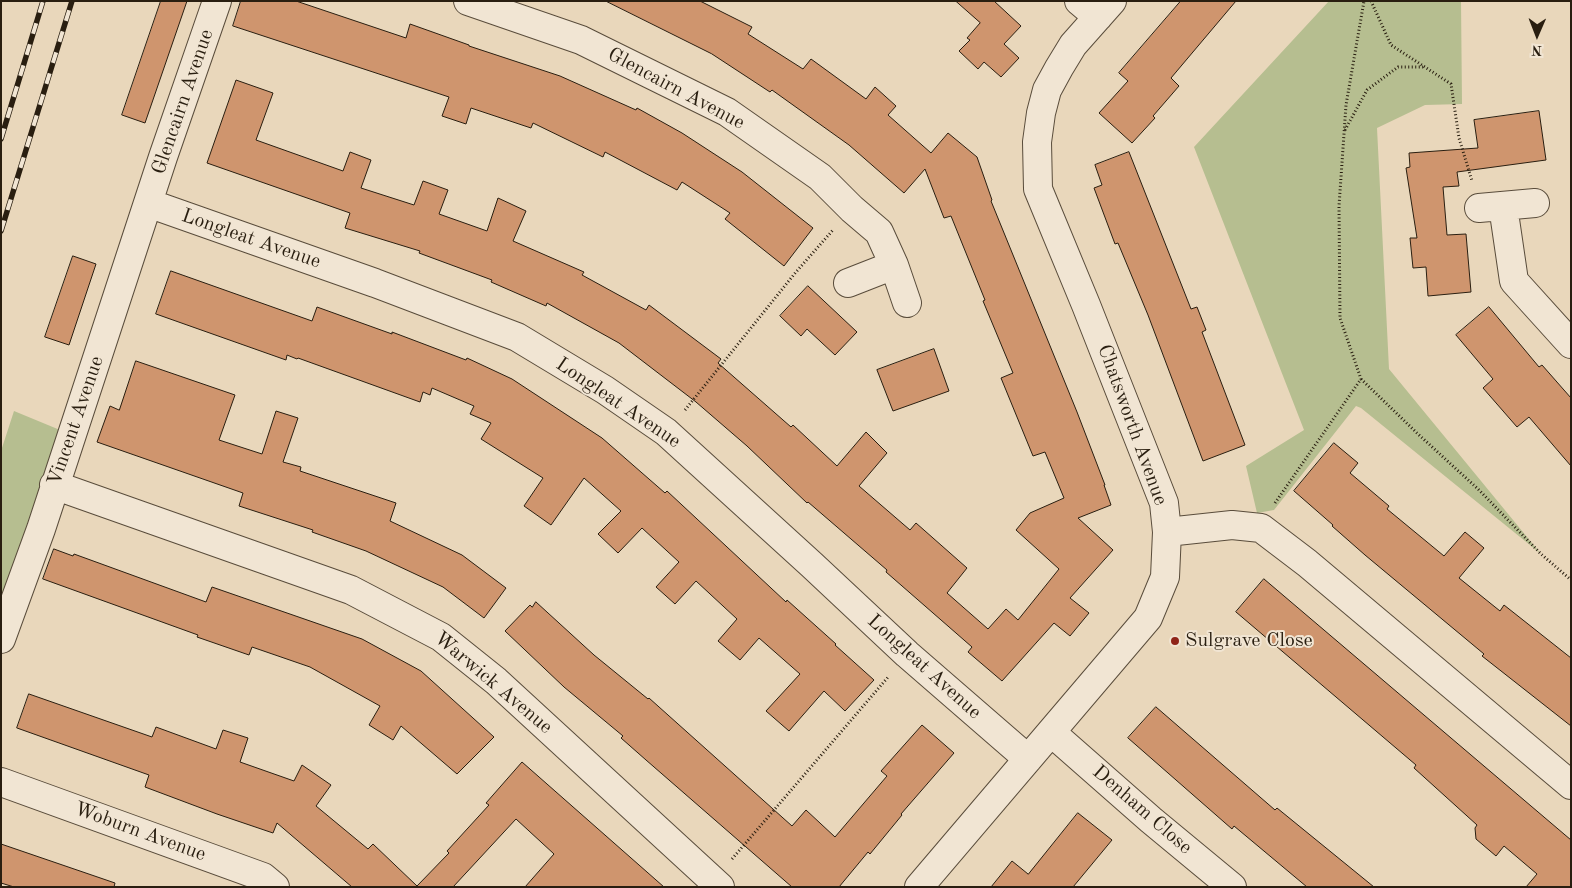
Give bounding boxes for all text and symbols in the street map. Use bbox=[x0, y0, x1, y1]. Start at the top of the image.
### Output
north arrow bbox=[1512, 10, 1562, 60]
street label: Glencairn Avenue bbox=[147, 26, 219, 178]
street label: Glencairn Avenue bbox=[603, 43, 749, 135]
text: N bbox=[1531, 43, 1542, 57]
street label: Longleat Avenue bbox=[178, 204, 324, 274]
street label: Chatsworth Avenue bbox=[1092, 341, 1172, 509]
street label: Longleat Avenue bbox=[551, 352, 685, 454]
street label: Vincent Avenue bbox=[43, 353, 109, 489]
street label: Longleat Avenue bbox=[862, 609, 986, 725]
street label: Warwick Avenue bbox=[429, 627, 557, 739]
place label: Sulgrave Close bbox=[1185, 629, 1313, 653]
marker: Sulgrave Close bbox=[1169, 635, 1181, 647]
street label: Denham Close bbox=[1087, 760, 1197, 860]
street label: Woburn Avenue bbox=[71, 797, 209, 867]

